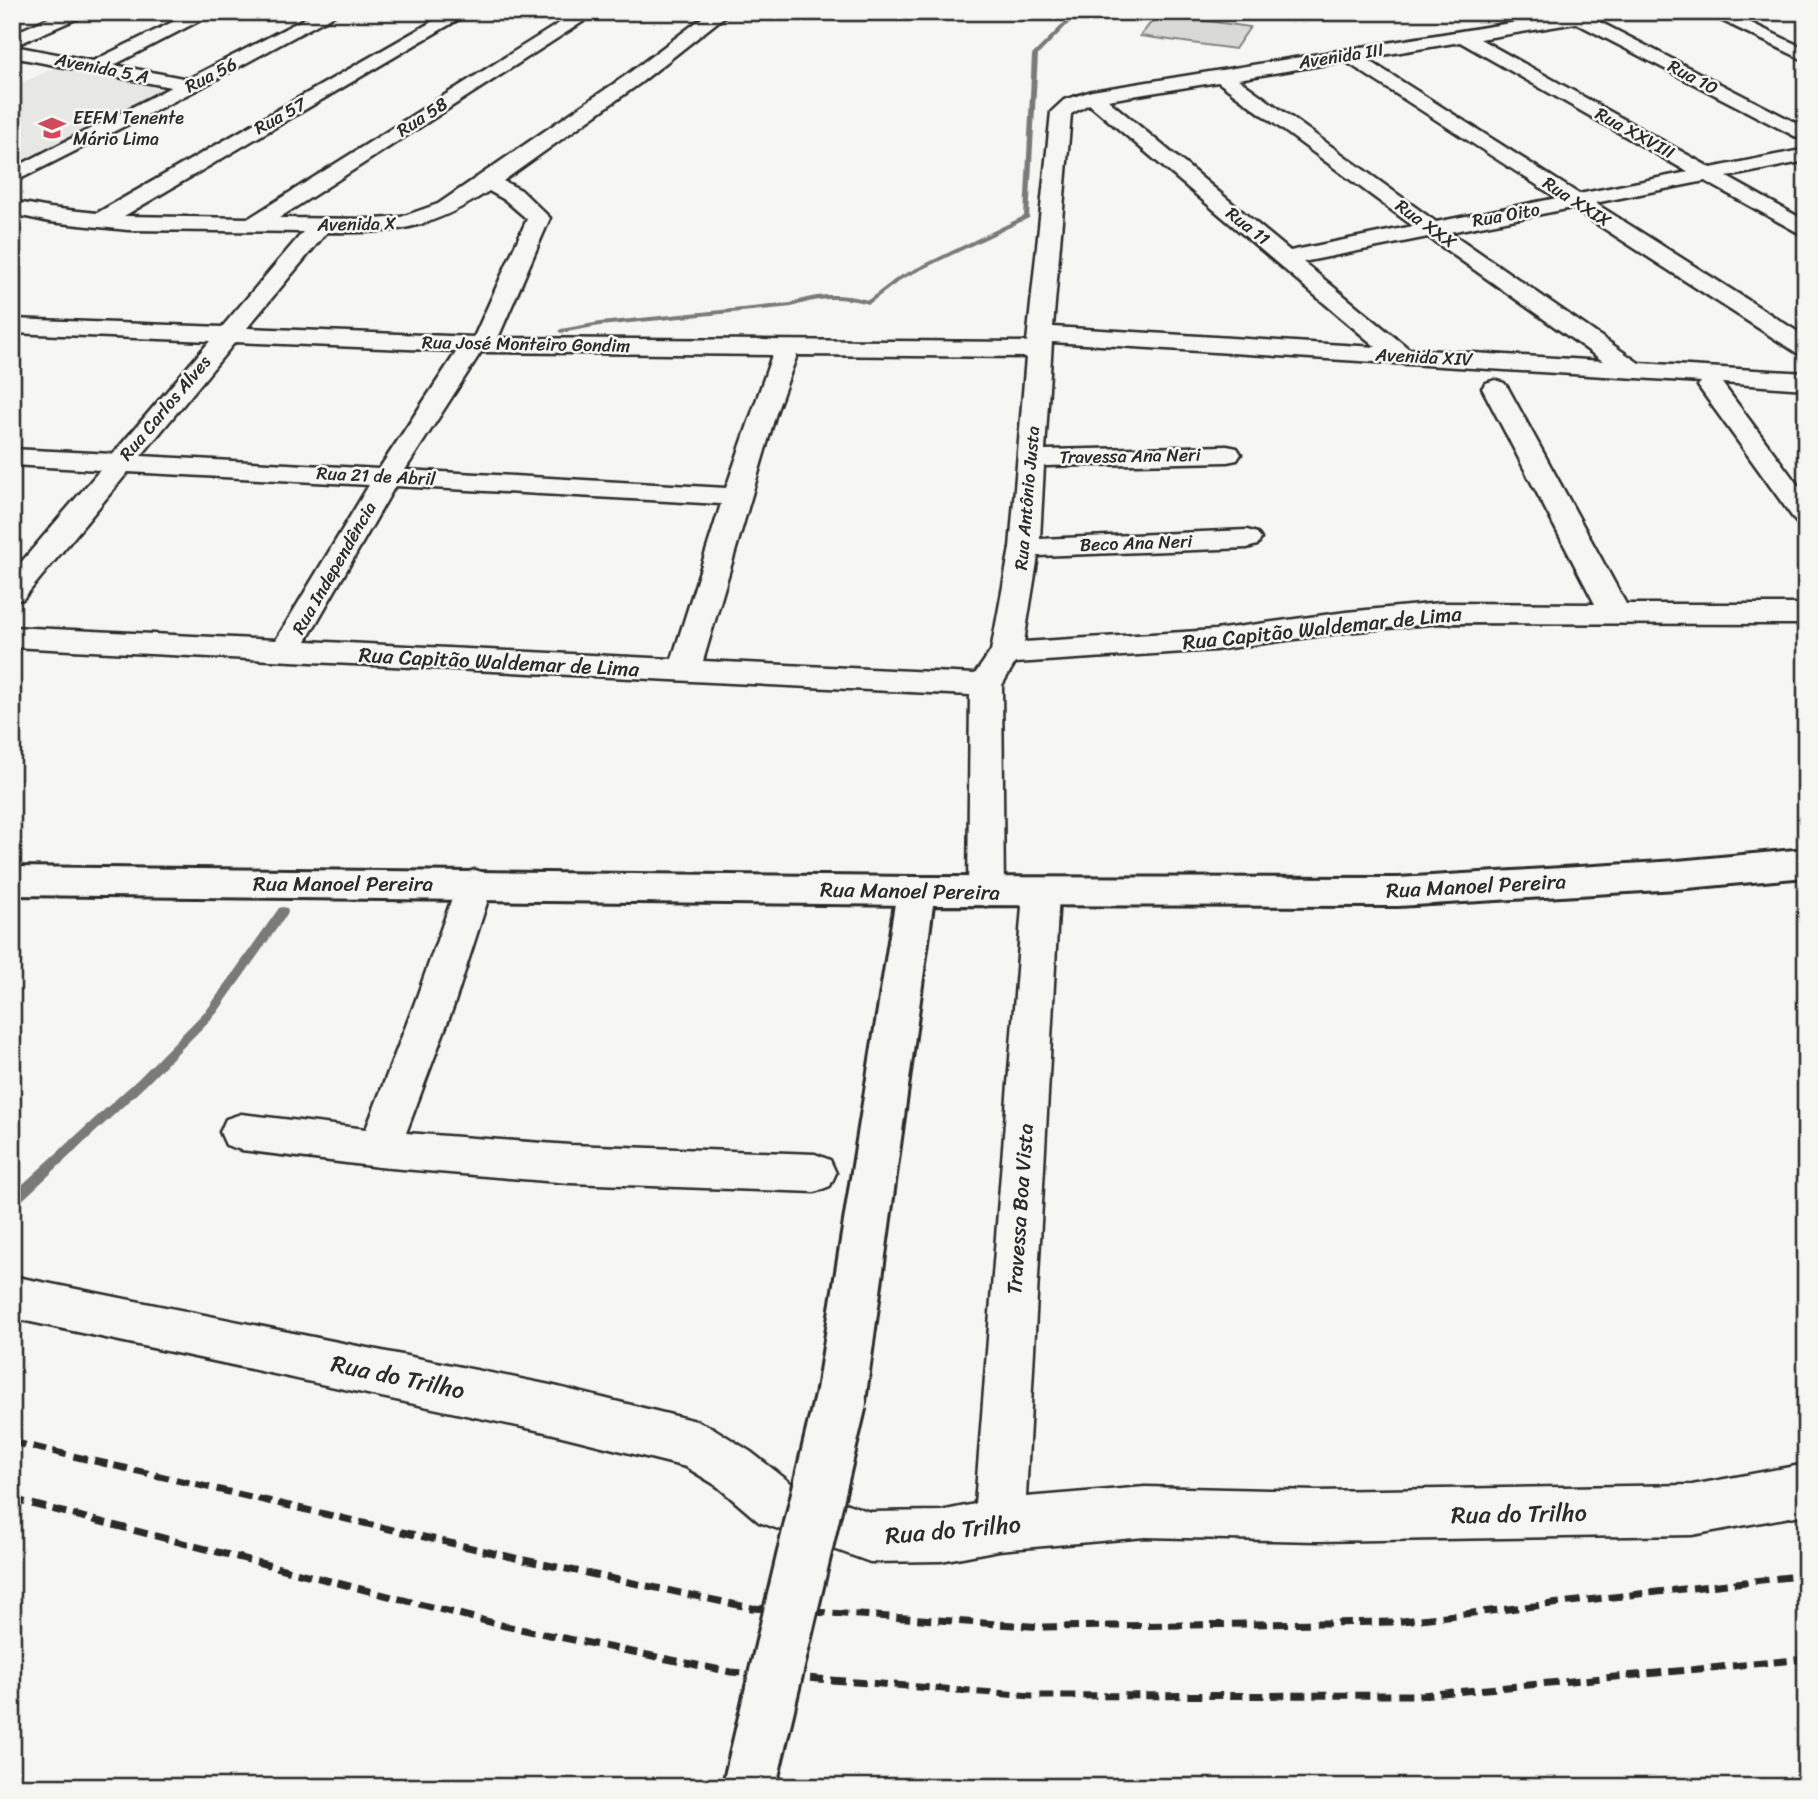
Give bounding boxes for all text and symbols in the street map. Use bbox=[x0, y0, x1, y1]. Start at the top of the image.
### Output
street label: Avenida III bbox=[1295, 33, 1386, 79]
street label: Avenida 5 A bbox=[51, 43, 152, 93]
street label: Rua 56 bbox=[179, 48, 243, 102]
street label: Rua 10 bbox=[1662, 50, 1724, 104]
street label: Rua 57 bbox=[248, 88, 314, 143]
street label: Rua 58 bbox=[390, 88, 454, 146]
street label: Rua XXVIII bbox=[1589, 98, 1681, 168]
place label: EEFM Tenente Mário Lima bbox=[73, 102, 184, 155]
school or university icon: EEFM Tenente Mário Lima bbox=[37, 113, 67, 143]
street label: Rua XXIX bbox=[1536, 168, 1618, 236]
street label: Rua XXX bbox=[1388, 191, 1464, 258]
street label: Rua Oito bbox=[1470, 193, 1542, 237]
street label: Rua 11 bbox=[1219, 198, 1278, 254]
street label: Avenida X bbox=[316, 207, 397, 241]
street label: Rua José Monteiro Gondim bbox=[422, 326, 631, 362]
street label: Avenida XIV bbox=[1374, 338, 1475, 376]
street label: Rua Carlos Alves bbox=[111, 347, 220, 468]
street label: Rua Antônio Justa bbox=[1005, 425, 1049, 571]
street label: Travessa Ana Neri bbox=[1059, 439, 1202, 473]
street label: Rua 21 de Abril bbox=[316, 457, 437, 495]
street label: Rua Independência bbox=[283, 495, 385, 641]
street label: Beco Ana Neri bbox=[1079, 525, 1194, 561]
street label: Rua Capitão Waldemar de Lima bbox=[1181, 594, 1464, 662]
street label: Rua Capitão Waldemar de Lima bbox=[358, 636, 641, 688]
street label: Rua Manoel Pereira bbox=[1385, 862, 1567, 910]
street label: Rua Manoel Pereira bbox=[253, 865, 433, 903]
street label: Rua Manoel Pereira bbox=[820, 870, 1001, 912]
street label: Travessa Boa Vista bbox=[995, 1122, 1045, 1296]
street label: Rua do Trilho bbox=[327, 1342, 469, 1412]
street label: Rua do Trilho bbox=[1451, 1492, 1587, 1536]
street label: Rua do Trilho bbox=[884, 1503, 1022, 1557]

